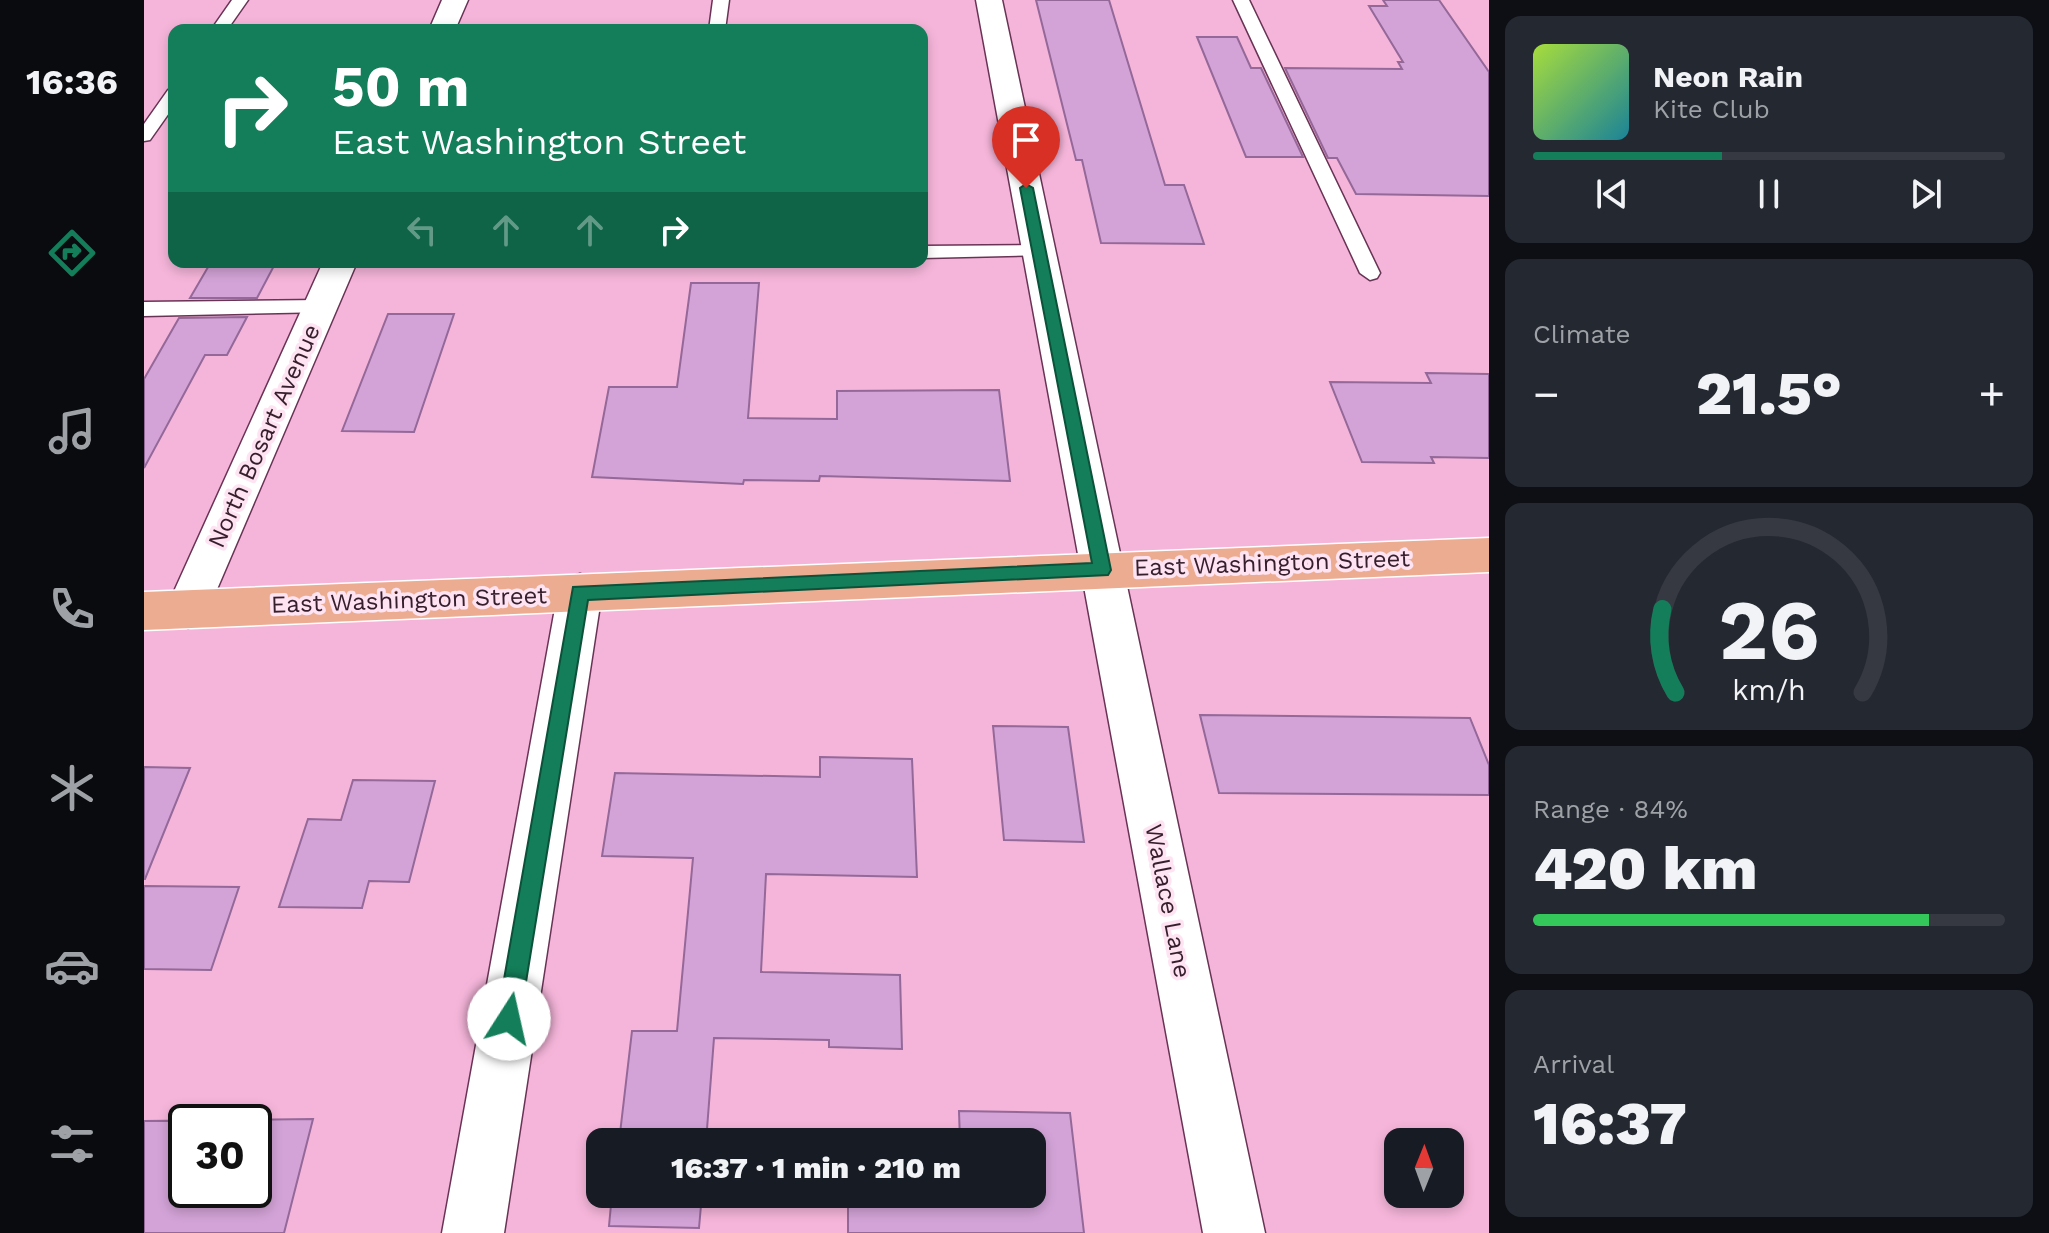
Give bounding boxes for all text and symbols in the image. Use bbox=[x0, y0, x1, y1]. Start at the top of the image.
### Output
text: 50 m bbox=[332, 54, 469, 120]
icon: right bbox=[200, 56, 304, 160]
text: Neon Rain bbox=[1653, 59, 1803, 94]
text: 16:36 bbox=[26, 61, 118, 103]
text: Kite Club bbox=[1653, 94, 1770, 124]
pin bbox=[992, 106, 1060, 188]
icon: arrive bbox=[1004, 118, 1048, 162]
text: East Washington Street bbox=[332, 121, 746, 163]
icon: previous bbox=[1590, 172, 1634, 216]
icon: pause bbox=[1747, 172, 1791, 216]
icon: next bbox=[1904, 172, 1948, 216]
icon: left bbox=[400, 208, 444, 252]
icon: ahead bbox=[484, 208, 528, 252]
icon: ahead bbox=[568, 208, 612, 252]
icon: right bbox=[652, 208, 696, 252]
icon: directions bbox=[44, 225, 100, 281]
text: Climate bbox=[1533, 319, 1631, 349]
street label: North Bosart Avenue bbox=[202, 320, 326, 552]
text: 21.5° bbox=[1696, 358, 1842, 429]
text: − bbox=[1533, 368, 1560, 420]
text: + bbox=[1978, 368, 2005, 420]
icon: music bbox=[44, 403, 100, 459]
street label: East Washington Street bbox=[1134, 544, 1410, 582]
icon: phone bbox=[44, 581, 100, 637]
street label: East Washington Street bbox=[271, 581, 547, 619]
text: 26 bbox=[1719, 581, 1819, 678]
text: km/h bbox=[1732, 673, 1806, 707]
icon: climate bbox=[44, 760, 100, 816]
text: Range · 84% bbox=[1533, 794, 1688, 824]
street label: Wallace Lane bbox=[1139, 822, 1197, 980]
text: 420 km bbox=[1533, 833, 1757, 904]
icon: car bbox=[44, 938, 100, 994]
position arrow bbox=[467, 977, 551, 1061]
text: Arrival bbox=[1533, 1049, 1614, 1079]
text: 16:37 bbox=[1533, 1088, 1687, 1159]
speed limit sign: 30 bbox=[168, 1104, 272, 1208]
icon: filters bbox=[44, 1116, 100, 1172]
north arrow bbox=[1384, 1128, 1464, 1208]
map controls bbox=[1384, 1128, 1464, 1208]
text: 16:37 · 1 min · 210 m bbox=[671, 1150, 961, 1185]

